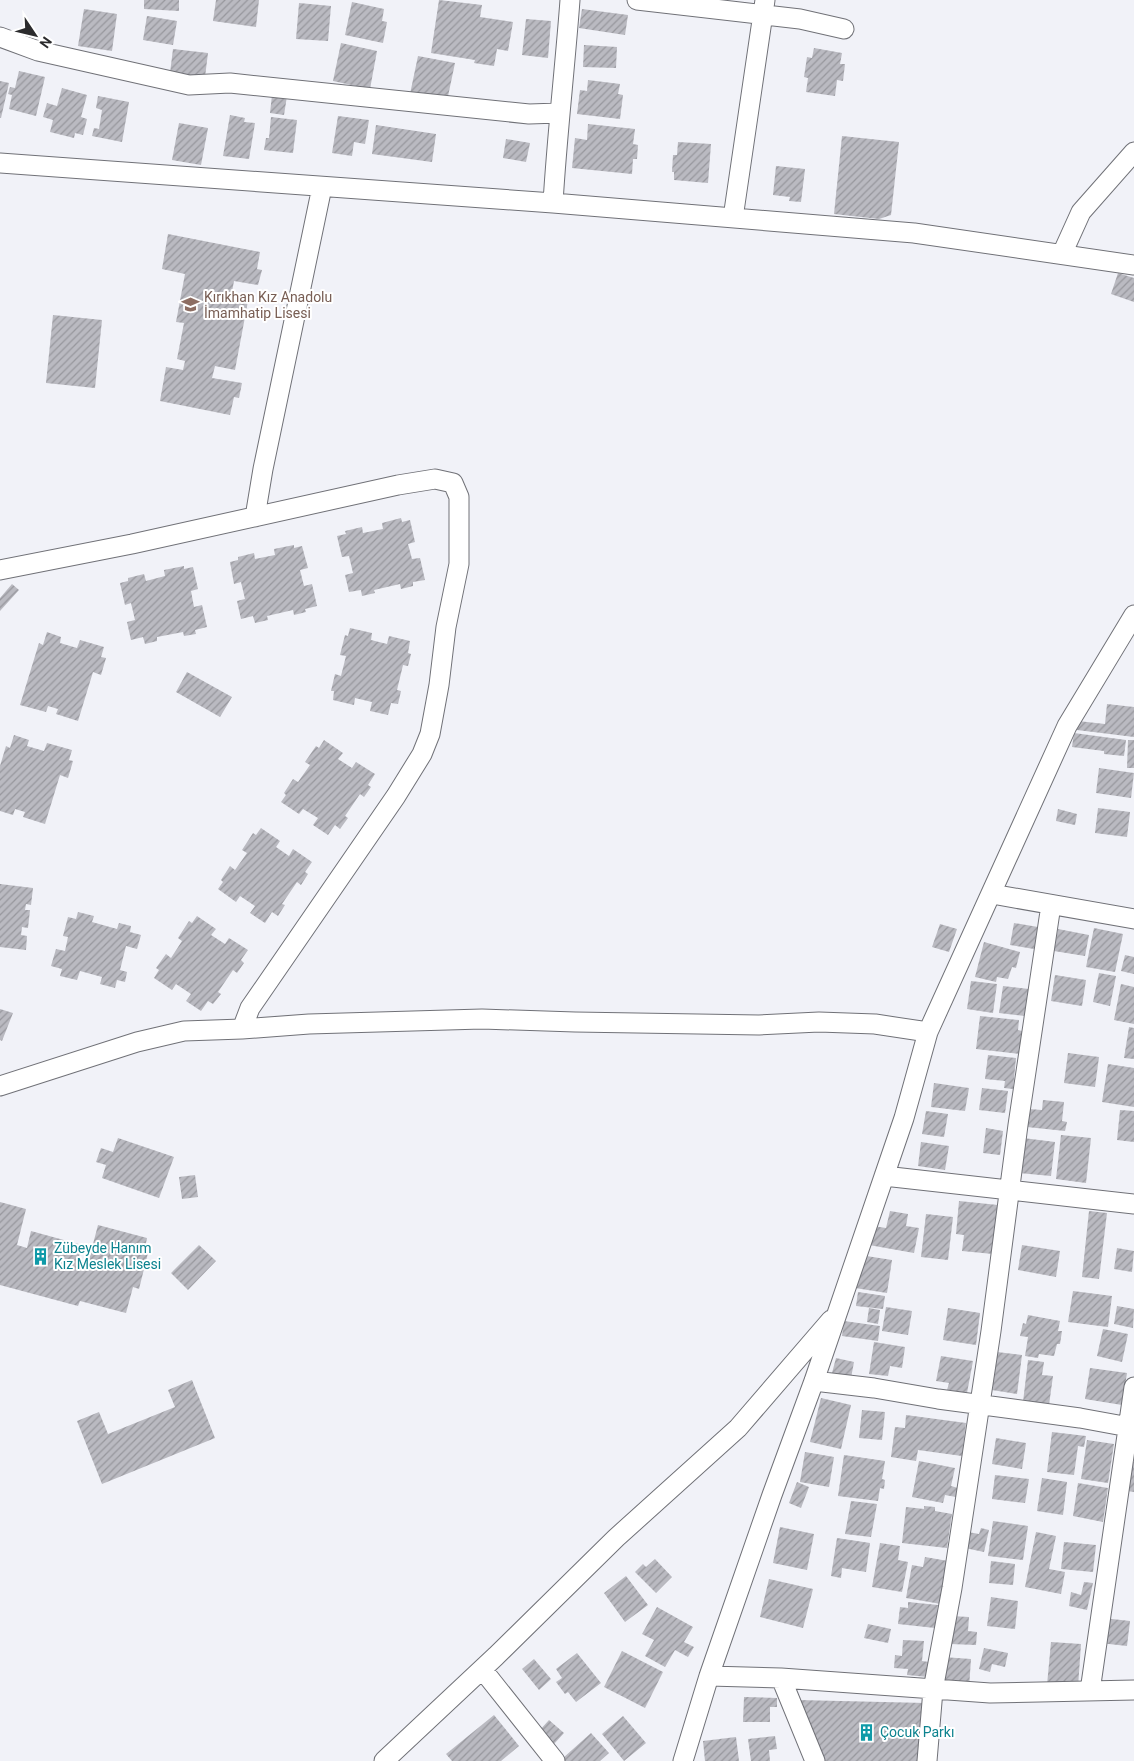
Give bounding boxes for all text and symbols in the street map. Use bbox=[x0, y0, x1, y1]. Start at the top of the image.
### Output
north arrow bbox=[10, 10, 60, 60]
text: N bbox=[36, 34, 55, 51]
place label: Kırıkhan Kız Anadolu İmamhatip Lisesi bbox=[204, 289, 332, 321]
school or university icon: Kırıkhan Kız Anadolu İmamhatip Lisesi bbox=[180, 295, 200, 315]
place label: Zübeyde Hanım Kız Meslek Lisesi bbox=[54, 1240, 161, 1272]
building icon: Zübeyde Hanım Kız Meslek Lisesi bbox=[30, 1246, 50, 1266]
building icon: Çocuk Parkı bbox=[856, 1722, 876, 1742]
place label: Çocuk Parkı bbox=[880, 1724, 954, 1740]

